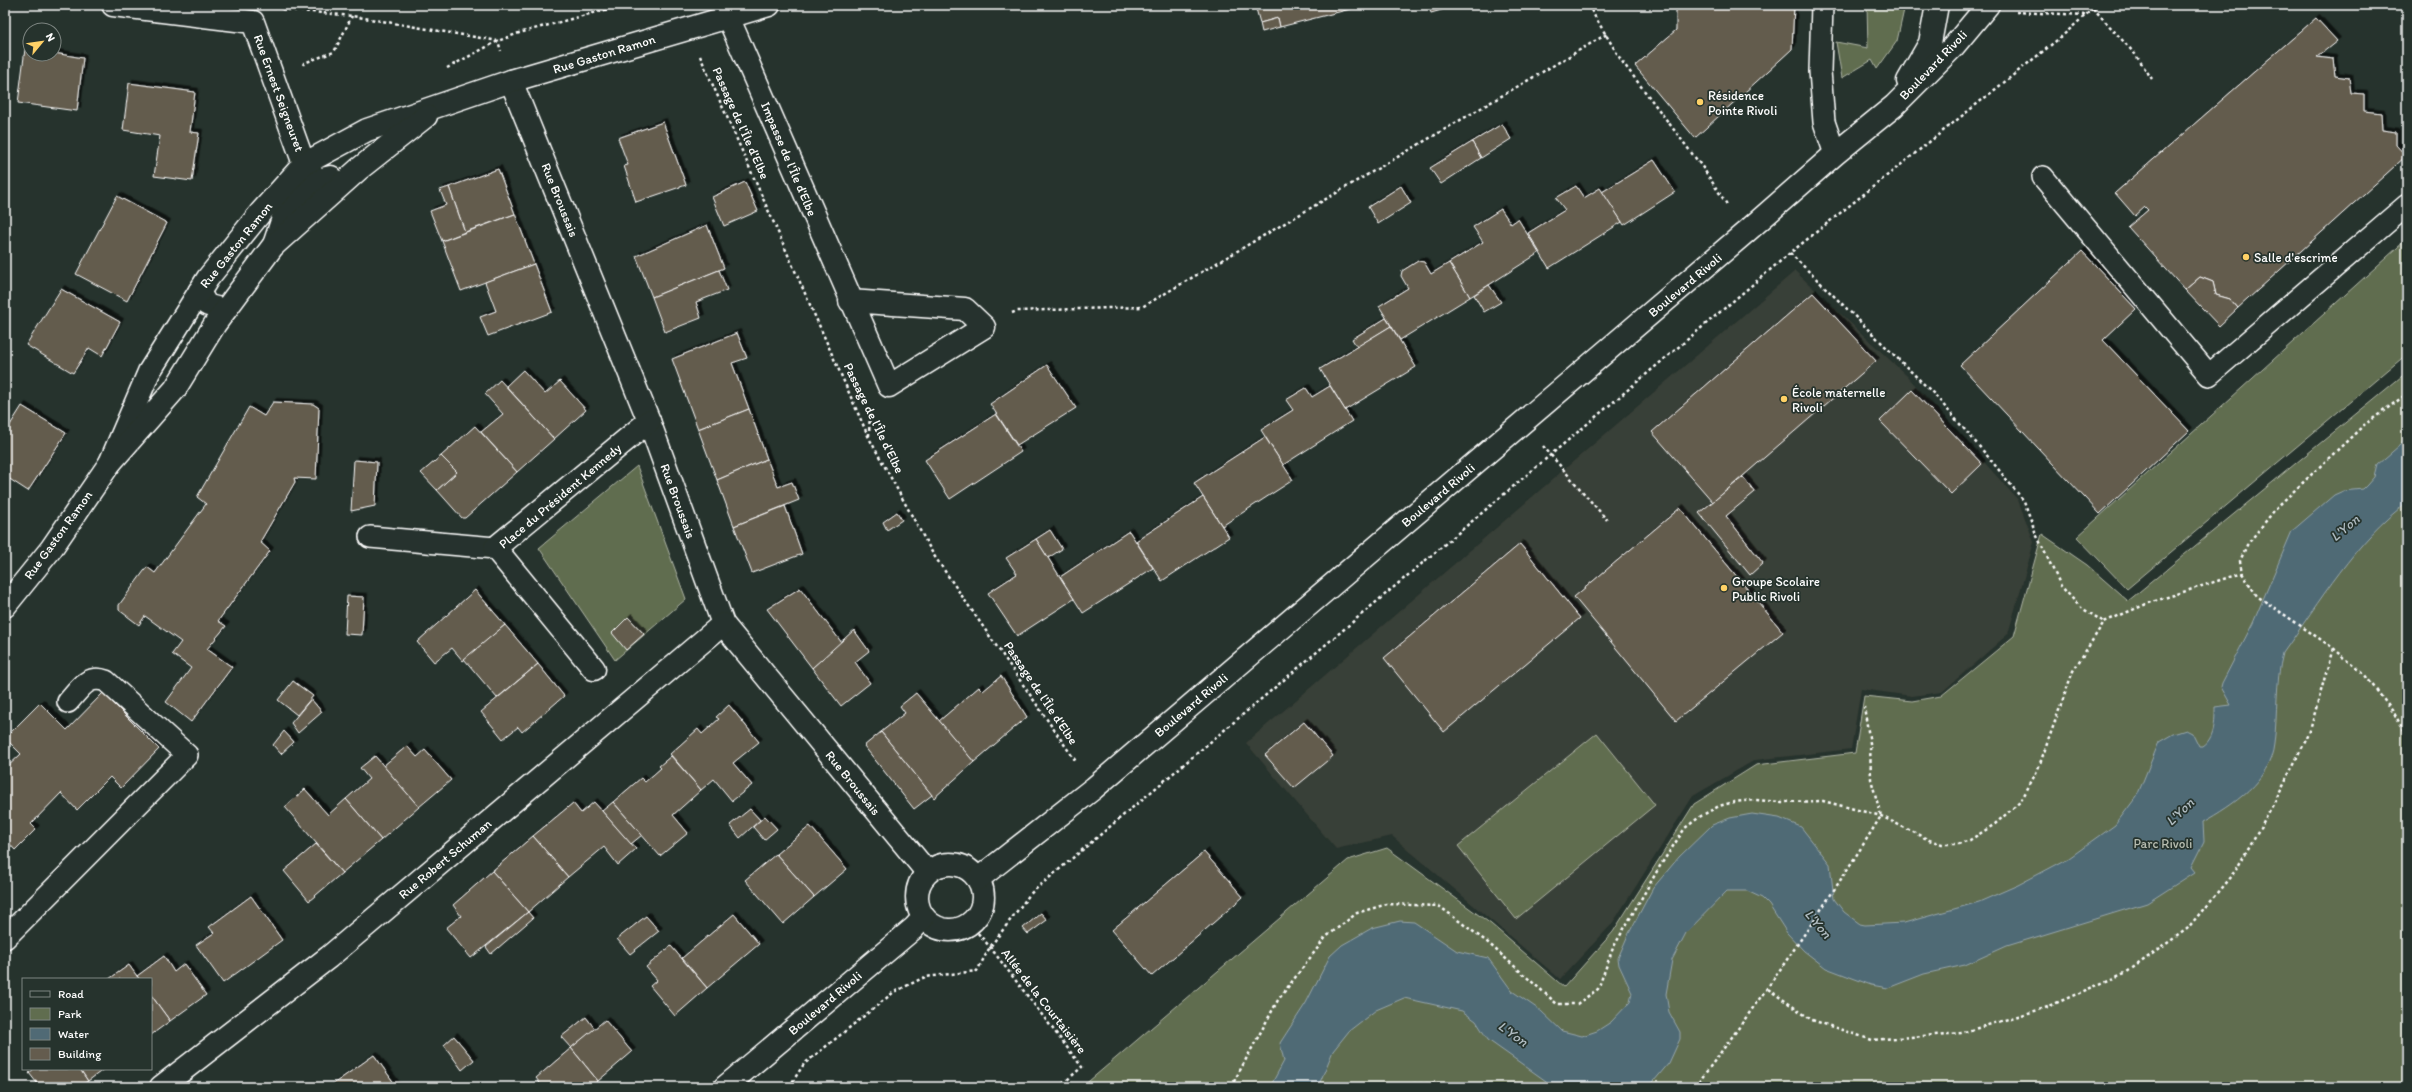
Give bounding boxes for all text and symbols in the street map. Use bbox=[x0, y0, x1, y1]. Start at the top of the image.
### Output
north arrow bbox=[22, 22, 62, 62]
street label: Boulevard Rivoli bbox=[1896, 27, 1970, 103]
text: N bbox=[43, 31, 58, 44]
street label: Rue Gaston Ramon bbox=[551, 31, 657, 77]
street label: Rue Ernest Seigneuret bbox=[251, 32, 307, 154]
street label: Passage de l'Île d'Elbe bbox=[710, 65, 772, 181]
place label: Résidence Pointe Rivoli bbox=[1708, 88, 1777, 118]
marker: Résidence Pointe Rivoli bbox=[1695, 97, 1705, 107]
street label: Impasse de l'Île d'Elbe bbox=[758, 100, 820, 218]
street label: Rue Broussais bbox=[538, 161, 582, 239]
street label: Rue Gaston Ramon bbox=[197, 199, 275, 291]
street label: Boulevard Rivoli bbox=[1645, 250, 1725, 320]
place label: Salle d'escrime bbox=[2254, 250, 2338, 265]
marker: Salle d'escrime bbox=[2241, 252, 2251, 262]
street label: Passage de l'Île d'Elbe bbox=[841, 360, 907, 476]
place label: École maternelle Rivoli bbox=[1792, 385, 1886, 415]
marker: École maternelle Rivoli bbox=[1779, 394, 1789, 404]
street label: Place du Président Kennedy bbox=[496, 440, 624, 552]
street label: Boulevard Rivoli bbox=[1398, 460, 1478, 530]
street label: Rue Broussais bbox=[658, 462, 699, 541]
street label: Rue Gaston Ramon bbox=[21, 488, 95, 582]
water label: L'Yon bbox=[2327, 511, 2363, 545]
place label: Groupe Scolaire Public Rivoli bbox=[1732, 574, 1820, 604]
marker: Groupe Scolaire Public Rivoli bbox=[1719, 583, 1729, 593]
street label: Passage de l'Île d'Elbe bbox=[1001, 639, 1081, 747]
street label: Boulevard Rivoli bbox=[1151, 670, 1231, 740]
street label: Rue Broussais bbox=[822, 748, 884, 818]
water label: L'Yon bbox=[2162, 794, 2198, 829]
street label: Rue Robert Schuman bbox=[396, 815, 495, 902]
park label: Parc Rivoli bbox=[2134, 836, 2192, 851]
water label: L'Yon bbox=[1801, 906, 1835, 942]
street label: Allée de la Courtaisière bbox=[998, 946, 1090, 1056]
street label: Boulevard Rivoli bbox=[785, 968, 865, 1038]
legend bbox=[22, 978, 152, 1070]
text: Road bbox=[58, 987, 84, 1001]
text: Park bbox=[58, 1007, 82, 1021]
water label: L'Yon bbox=[1495, 1018, 1531, 1051]
text: Water bbox=[58, 1027, 89, 1041]
text: Building bbox=[58, 1047, 102, 1061]

